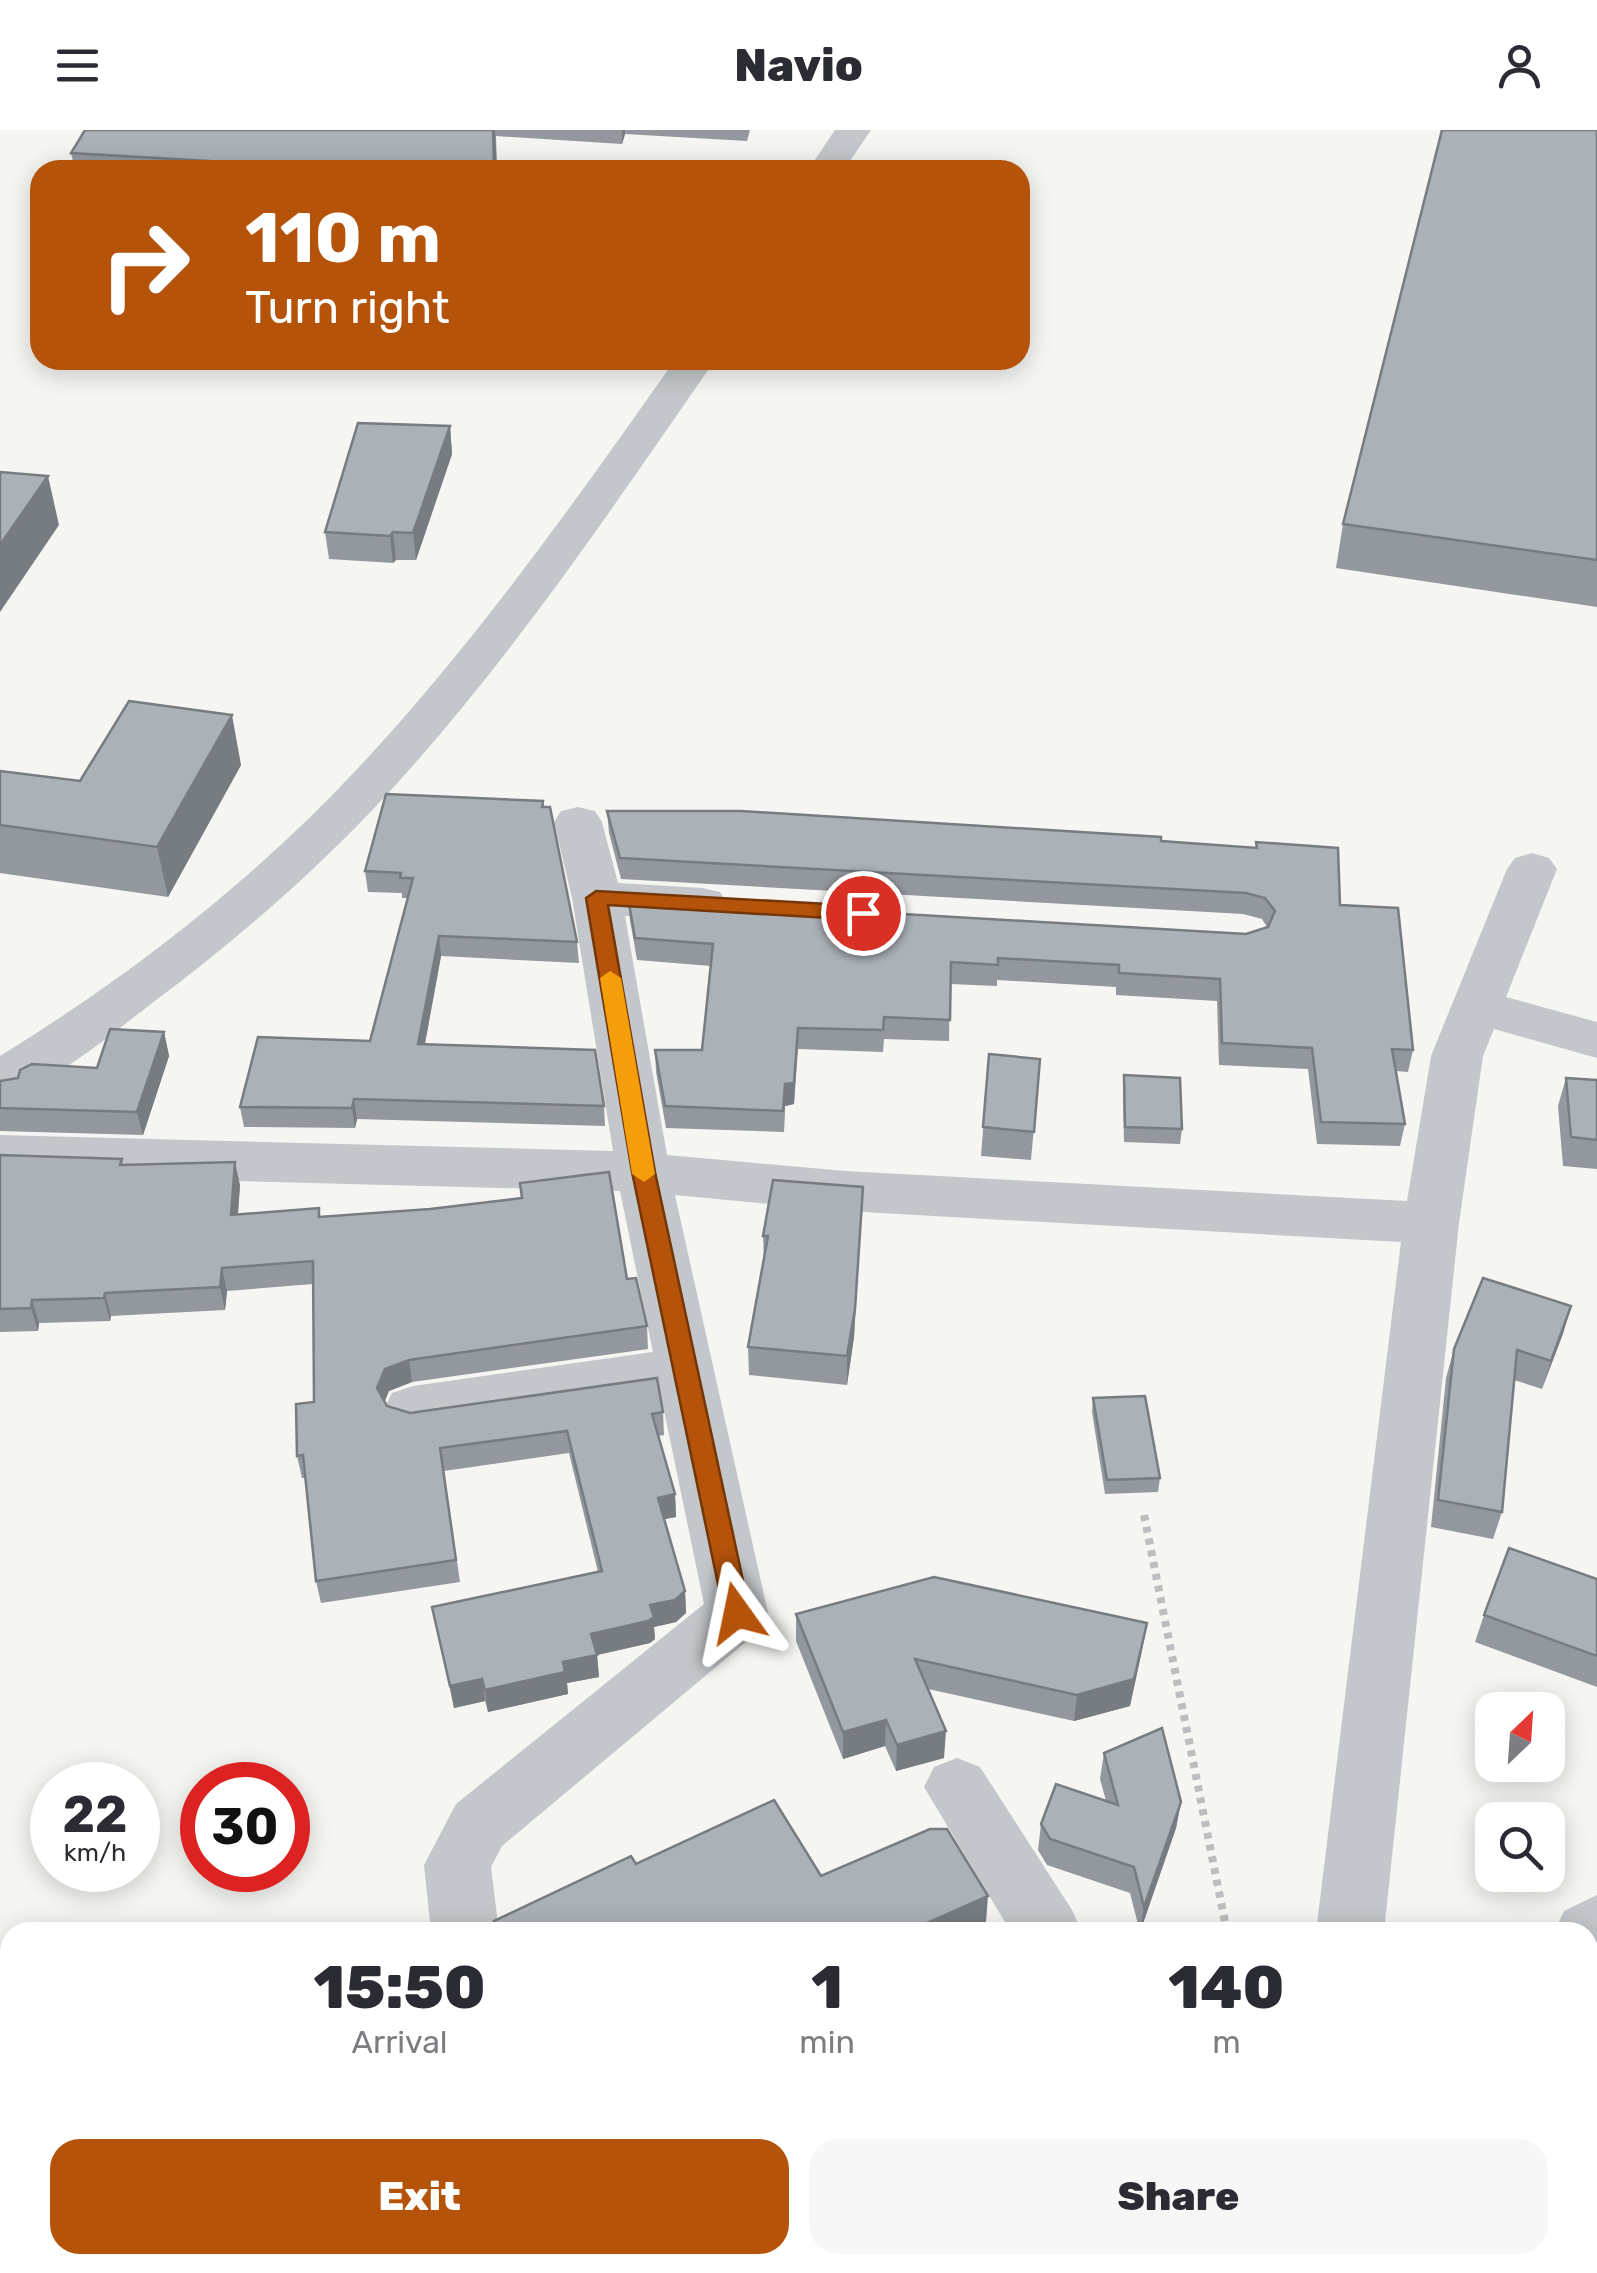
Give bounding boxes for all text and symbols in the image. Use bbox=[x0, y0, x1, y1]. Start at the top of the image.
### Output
icon: menu bbox=[50, 38, 105, 93]
icon: person bbox=[1492, 38, 1547, 93]
text: Navio bbox=[734, 39, 863, 92]
text: 110 m bbox=[245, 197, 441, 280]
icon: right bbox=[80, 200, 210, 330]
text: Turn right bbox=[245, 281, 449, 334]
pin bbox=[821, 871, 906, 956]
icon: arrive bbox=[836, 886, 891, 941]
position arrow bbox=[685, 1561, 789, 1665]
north arrow bbox=[1475, 1692, 1565, 1782]
map controls bbox=[1475, 1692, 1565, 1892]
speed limit sign: 30 bbox=[180, 1762, 310, 1892]
text: 22 bbox=[63, 1785, 128, 1845]
button: search bbox=[1475, 1802, 1565, 1892]
text: km/h bbox=[64, 1838, 126, 1867]
text: 15:50 bbox=[314, 1952, 486, 2023]
text: 1 bbox=[811, 1952, 843, 2023]
text: 140 bbox=[1168, 1952, 1284, 2023]
text: Arrival bbox=[352, 2023, 448, 2061]
text: min bbox=[799, 2023, 855, 2061]
text: m bbox=[1212, 2023, 1241, 2061]
button: Exit bbox=[50, 2139, 789, 2254]
button: Share bbox=[809, 2139, 1548, 2254]

